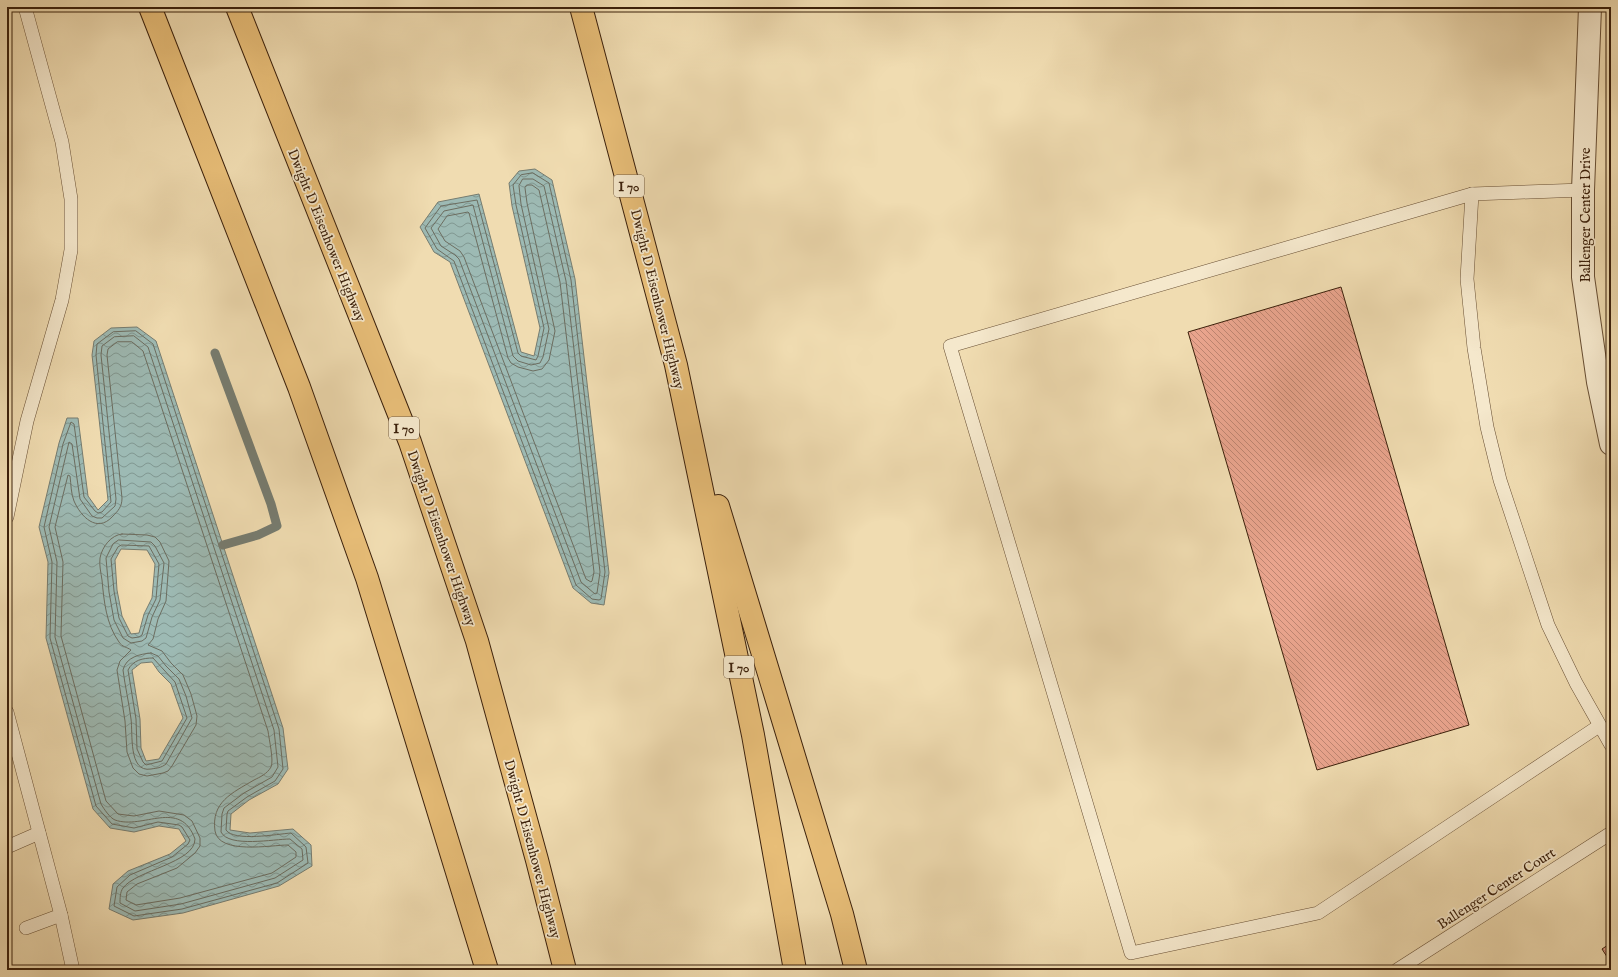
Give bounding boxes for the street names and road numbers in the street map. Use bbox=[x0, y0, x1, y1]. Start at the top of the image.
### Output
street label: Dwight D Eisenhower Highway bbox=[283, 146, 369, 324]
street label: Ballenger Center Drive bbox=[1577, 147, 1595, 282]
road number: I 70 bbox=[614, 175, 644, 197]
street label: Dwight D Eisenhower Highway bbox=[626, 207, 688, 391]
road number: I 70 bbox=[389, 417, 419, 439]
street label: Dwight D Eisenhower Highway bbox=[402, 448, 480, 629]
road number: I 70 bbox=[724, 656, 754, 678]
street label: Dwight D Eisenhower Highway bbox=[499, 758, 565, 941]
street label: Ballenger Center Court bbox=[1434, 844, 1559, 934]

